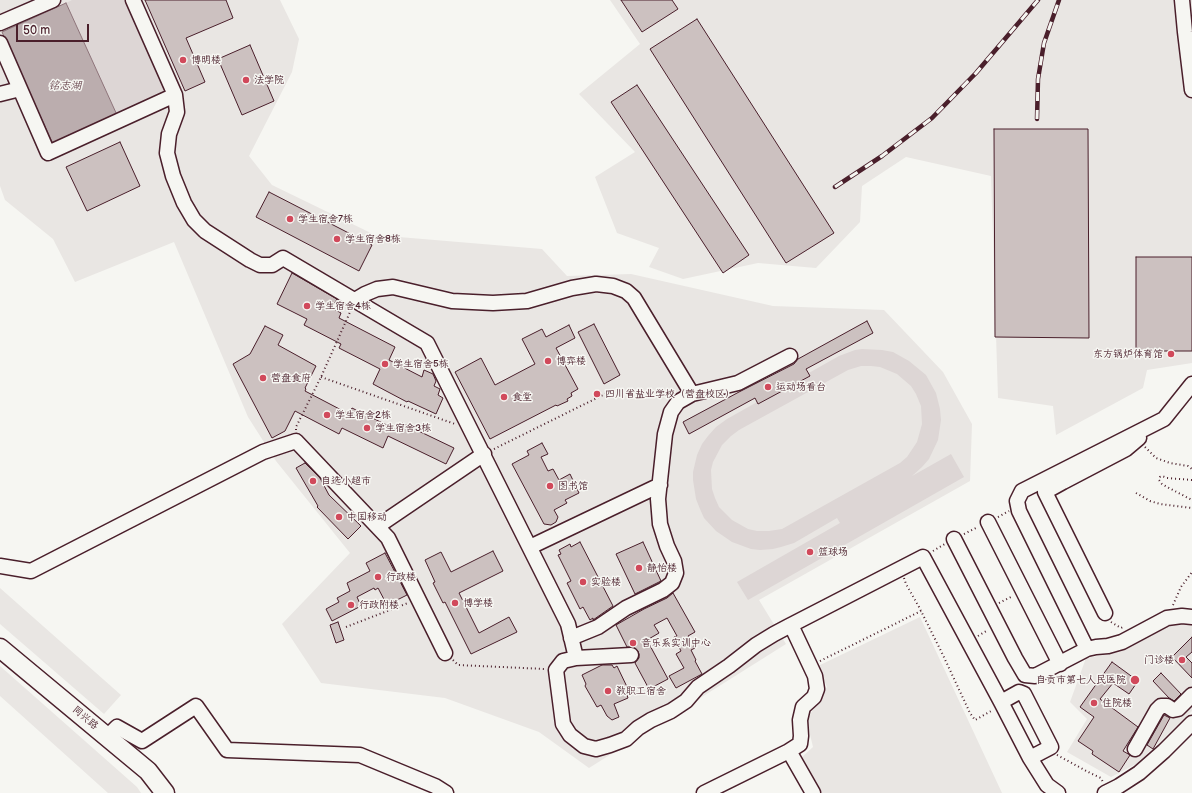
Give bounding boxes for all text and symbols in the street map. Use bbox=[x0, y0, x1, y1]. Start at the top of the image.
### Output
scale bar bbox=[18, 16, 91, 42]
text: 50 m bbox=[23, 23, 50, 38]
place label: 博明楼 bbox=[191, 54, 221, 66]
marker: 博明楼 bbox=[178, 55, 188, 65]
place label: 法学院 bbox=[254, 74, 284, 86]
marker: 法学院 bbox=[241, 75, 251, 85]
water label: 铭志湖 bbox=[49, 79, 81, 93]
place label: 学生宿舍7栋 bbox=[298, 213, 353, 225]
marker: 学生宿舍7栋 bbox=[285, 214, 295, 224]
place label: 学生宿舍8栋 bbox=[345, 233, 401, 245]
marker: 学生宿舍8栋 bbox=[332, 234, 342, 244]
place label: 学生宿舍4栋 bbox=[315, 300, 371, 312]
marker: 学生宿舍4栋 bbox=[302, 301, 312, 311]
place label: 东方锅炉体育馆 bbox=[1093, 348, 1163, 360]
marker: 东方锅炉体育馆 bbox=[1166, 349, 1176, 359]
place label: 博弈楼 bbox=[556, 355, 586, 367]
marker: 博弈楼 bbox=[543, 356, 553, 366]
place label: 学生宿舍5栋 bbox=[393, 358, 449, 370]
marker: 学生宿舍5栋 bbox=[380, 359, 390, 369]
place label: 营盘食府 bbox=[271, 372, 311, 384]
marker: 营盘食府 bbox=[258, 373, 268, 383]
place label: 运动场看台 bbox=[776, 381, 826, 393]
marker: 运动场看台 bbox=[763, 382, 773, 392]
place label: 四川省盐业学校（营盘校区） bbox=[605, 388, 735, 400]
marker: 四川省盐业学校（营盘校区） bbox=[592, 389, 602, 399]
place label: 食堂 bbox=[512, 391, 532, 403]
marker: 食堂 bbox=[499, 392, 509, 402]
place label: 学生宿舍2栋 bbox=[335, 409, 391, 421]
marker: 学生宿舍2栋 bbox=[322, 410, 332, 420]
place label: 学生宿舍3栋 bbox=[375, 422, 431, 434]
marker: 学生宿舍3栋 bbox=[362, 423, 372, 433]
place label: 自选小超市 bbox=[321, 475, 371, 487]
marker: 自选小超市 bbox=[308, 476, 318, 486]
place label: 图书馆 bbox=[558, 480, 588, 492]
marker: 图书馆 bbox=[545, 481, 555, 491]
place label: 中国移动 bbox=[347, 511, 387, 523]
marker: 中国移动 bbox=[334, 512, 344, 522]
place label: 篮球场 bbox=[818, 546, 848, 558]
marker: 篮球场 bbox=[805, 547, 815, 557]
place label: 静怡楼 bbox=[647, 562, 677, 574]
marker: 静怡楼 bbox=[634, 563, 644, 573]
place label: 行政楼 bbox=[386, 571, 416, 583]
marker: 行政楼 bbox=[373, 572, 383, 582]
place label: 实验楼 bbox=[591, 576, 621, 588]
marker: 实验楼 bbox=[578, 577, 588, 587]
place label: 博学楼 bbox=[463, 597, 493, 609]
marker: 博学楼 bbox=[450, 598, 460, 608]
place label: 行政附楼 bbox=[359, 599, 399, 611]
marker: 行政附楼 bbox=[346, 600, 356, 610]
place label: 音乐系实训中心 bbox=[641, 637, 711, 649]
marker: 音乐系实训中心 bbox=[628, 638, 638, 648]
place label: 门诊楼 bbox=[1144, 654, 1174, 666]
marker: 门诊楼 bbox=[1177, 655, 1187, 665]
place label: 自贡市第七人民医院 bbox=[1036, 674, 1126, 686]
marker: 自贡市第七人民医院 bbox=[1129, 674, 1141, 686]
place label: 教职工宿舍 bbox=[616, 685, 666, 697]
marker: 教职工宿舍 bbox=[603, 686, 613, 696]
place label: 住院楼 bbox=[1102, 697, 1132, 709]
marker: 住院楼 bbox=[1089, 698, 1099, 708]
street label: 同兴路 bbox=[70, 704, 100, 732]

